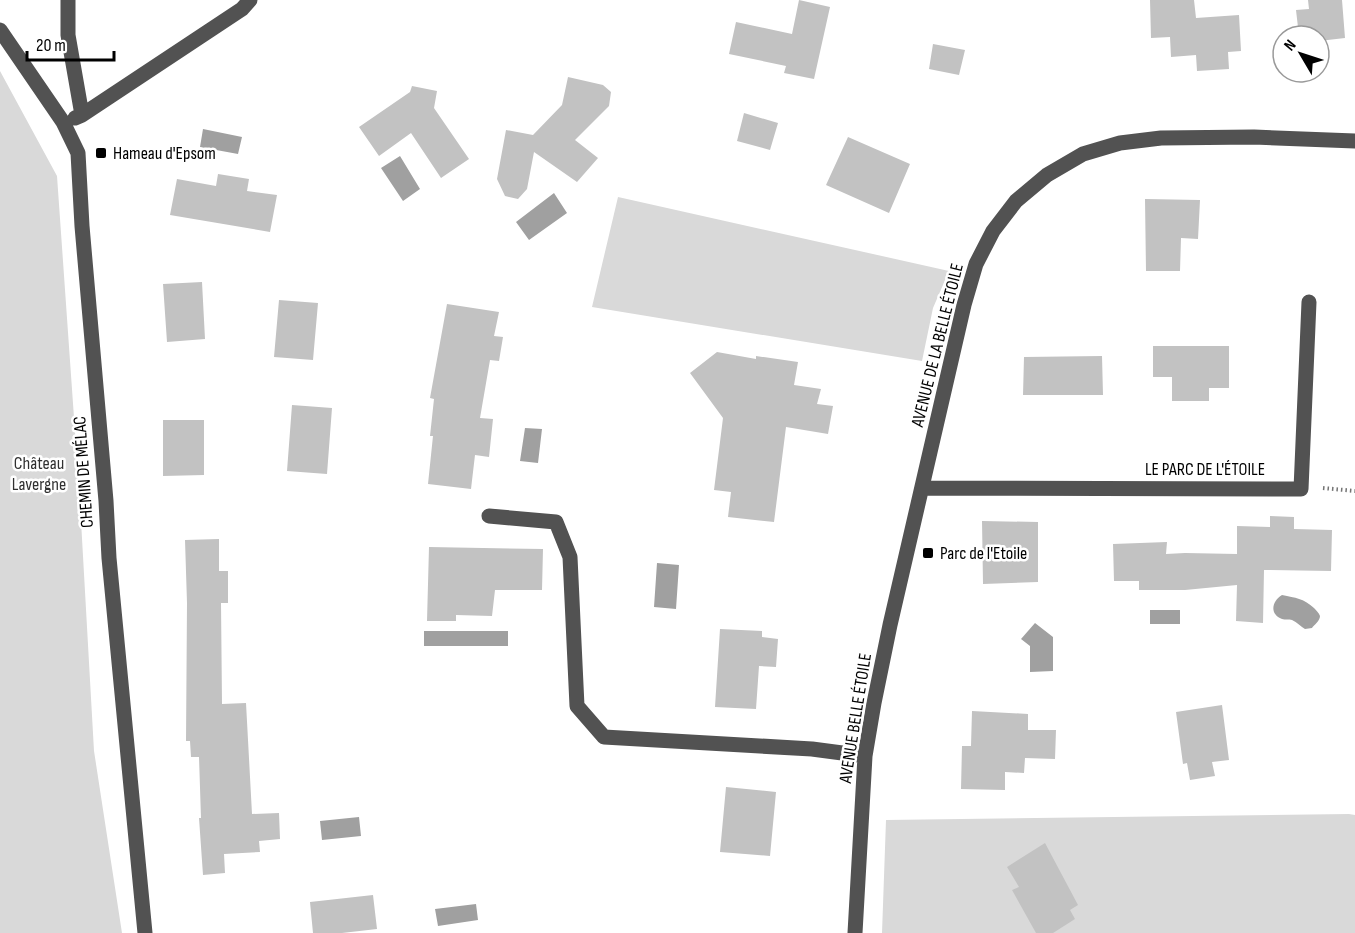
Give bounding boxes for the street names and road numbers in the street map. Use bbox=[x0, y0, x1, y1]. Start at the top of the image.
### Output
street label: AVENUE DE LA BELLE ÉTOILE bbox=[907, 261, 968, 430]
street label: CHEMIN DE MÉLAC bbox=[69, 415, 98, 529]
street label: LE PARC DE L'ÉTOILE bbox=[1145, 459, 1265, 480]
street label: AVENUE BELLE ÉTOILE bbox=[835, 652, 876, 785]

